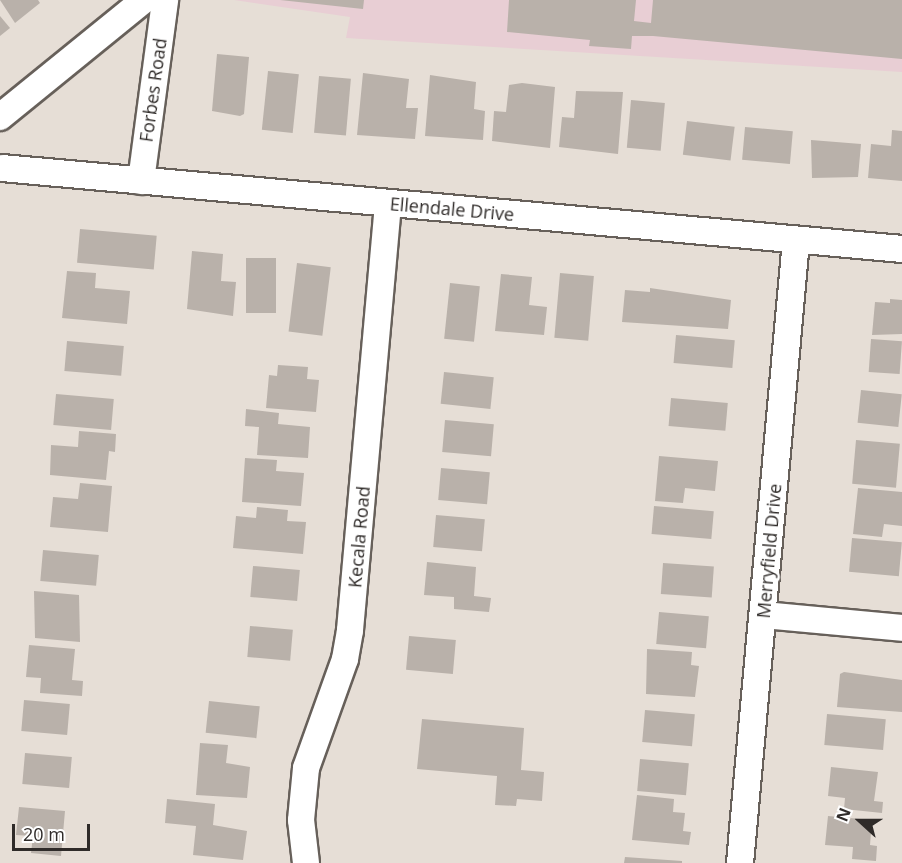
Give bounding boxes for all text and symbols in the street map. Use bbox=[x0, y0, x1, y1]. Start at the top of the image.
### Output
street label: Forbes Road bbox=[135, 37, 171, 143]
street label: Ellendale Drive bbox=[389, 193, 515, 225]
street label: Merryfield Drive bbox=[752, 483, 786, 619]
street label: Kecala Road bbox=[344, 485, 374, 589]
north arrow bbox=[830, 791, 890, 851]
text: N bbox=[831, 805, 856, 825]
scale bar bbox=[15, 812, 93, 850]
text: 20 m bbox=[23, 822, 65, 846]

